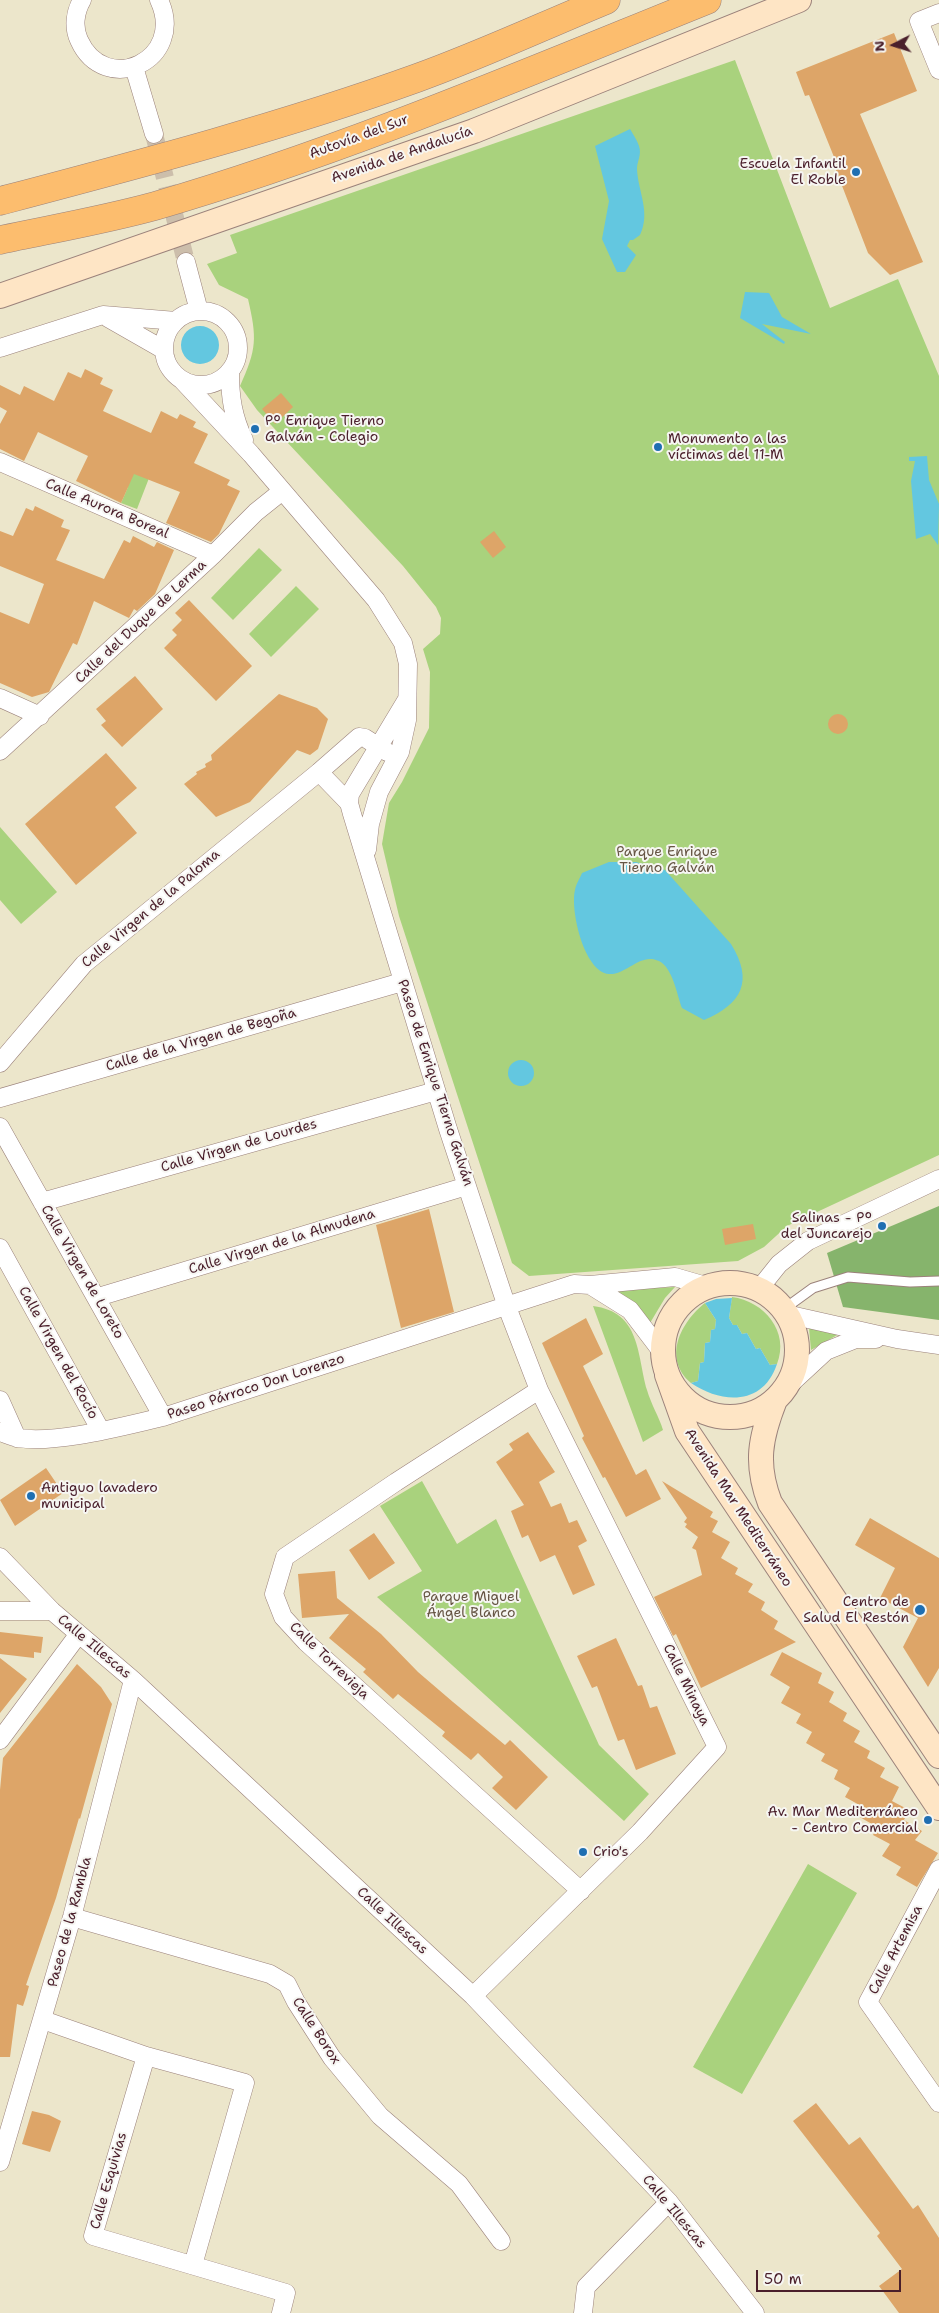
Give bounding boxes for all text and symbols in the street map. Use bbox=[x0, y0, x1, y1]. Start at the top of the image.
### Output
north arrow bbox=[869, 20, 919, 70]
text: N bbox=[870, 40, 889, 53]
street label: Autovía del Sur bbox=[307, 111, 411, 163]
street label: Avenida de Andalucía bbox=[329, 123, 475, 187]
place label: Escuela Infantil El Roble bbox=[739, 156, 846, 188]
marker: Escuela Infantil El Roble bbox=[850, 166, 862, 178]
place label: Pº Enrique Tierno Galván - Colegio bbox=[265, 413, 384, 446]
marker: Pº Enrique Tierno Galván - Colegio bbox=[249, 423, 261, 435]
place label: Monumento a las víctimas del 11-M bbox=[668, 431, 787, 464]
marker: Monumento a las víctimas del 11-M bbox=[652, 441, 664, 453]
street label: Calle Aurora Boreal bbox=[43, 475, 171, 543]
street label: Calle del Duque de Lerma bbox=[72, 557, 210, 687]
park label: Parque Enrique Tierno Galván bbox=[616, 844, 718, 876]
street label: Calle Virgen de la Paloma bbox=[79, 846, 223, 972]
street label: Paseo de Enrique Tierno Galván bbox=[394, 978, 476, 1188]
street label: Calle de la Virgen de Begoña bbox=[104, 1005, 298, 1075]
street label: Calle Virgen de Lourdes bbox=[159, 1116, 319, 1176]
street label: Calle Virgen de Loreto bbox=[37, 1202, 127, 1342]
street label: Calle Virgen de la Almudena bbox=[187, 1206, 377, 1278]
place label: Salinas - Pº del Juncarejo bbox=[781, 1210, 872, 1242]
marker: Salinas - Pº del Juncarejo bbox=[876, 1220, 888, 1232]
street label: Calle Virgen del Rocío bbox=[15, 1284, 101, 1422]
street label: Paseo Párroco Don Lorenzo bbox=[165, 1350, 347, 1424]
street label: Avenida Mar Mediterráneo bbox=[680, 1426, 796, 1590]
place label: Antiguo lavadero municipal bbox=[41, 1480, 158, 1512]
marker: Antiguo lavadero municipal bbox=[25, 1490, 37, 1502]
park label: Parque Miguel Ángel Blanco bbox=[423, 1589, 519, 1621]
place label: Centro de Salud El Restón bbox=[803, 1594, 909, 1626]
marker: Centro de Salud El Restón bbox=[913, 1603, 927, 1617]
street label: Calle Illescas bbox=[54, 1611, 134, 1683]
street label: Calle Torrevieja bbox=[286, 1619, 372, 1703]
street label: Calle Minaya bbox=[659, 1641, 713, 1729]
place label: Av. Mar Mediterráneo - Centro Comercial bbox=[768, 1804, 918, 1836]
marker: Av. Mar Mediterráneo - Centro Comercial bbox=[922, 1814, 934, 1826]
place label: Crio's bbox=[593, 1844, 628, 1860]
marker: Crio's bbox=[577, 1846, 589, 1858]
street label: Paseo de la Rambla bbox=[45, 1855, 95, 1989]
street label: Calle Illescas bbox=[353, 1884, 431, 1958]
street label: Calle Artemisa bbox=[865, 1902, 927, 1998]
street label: Calle Borox bbox=[288, 1994, 344, 2068]
street label: Calle Esquivias bbox=[87, 2131, 131, 2231]
street label: Calle Illescas bbox=[638, 2172, 710, 2252]
scale bar bbox=[759, 2260, 904, 2292]
text: 50 m bbox=[764, 2269, 802, 2289]

